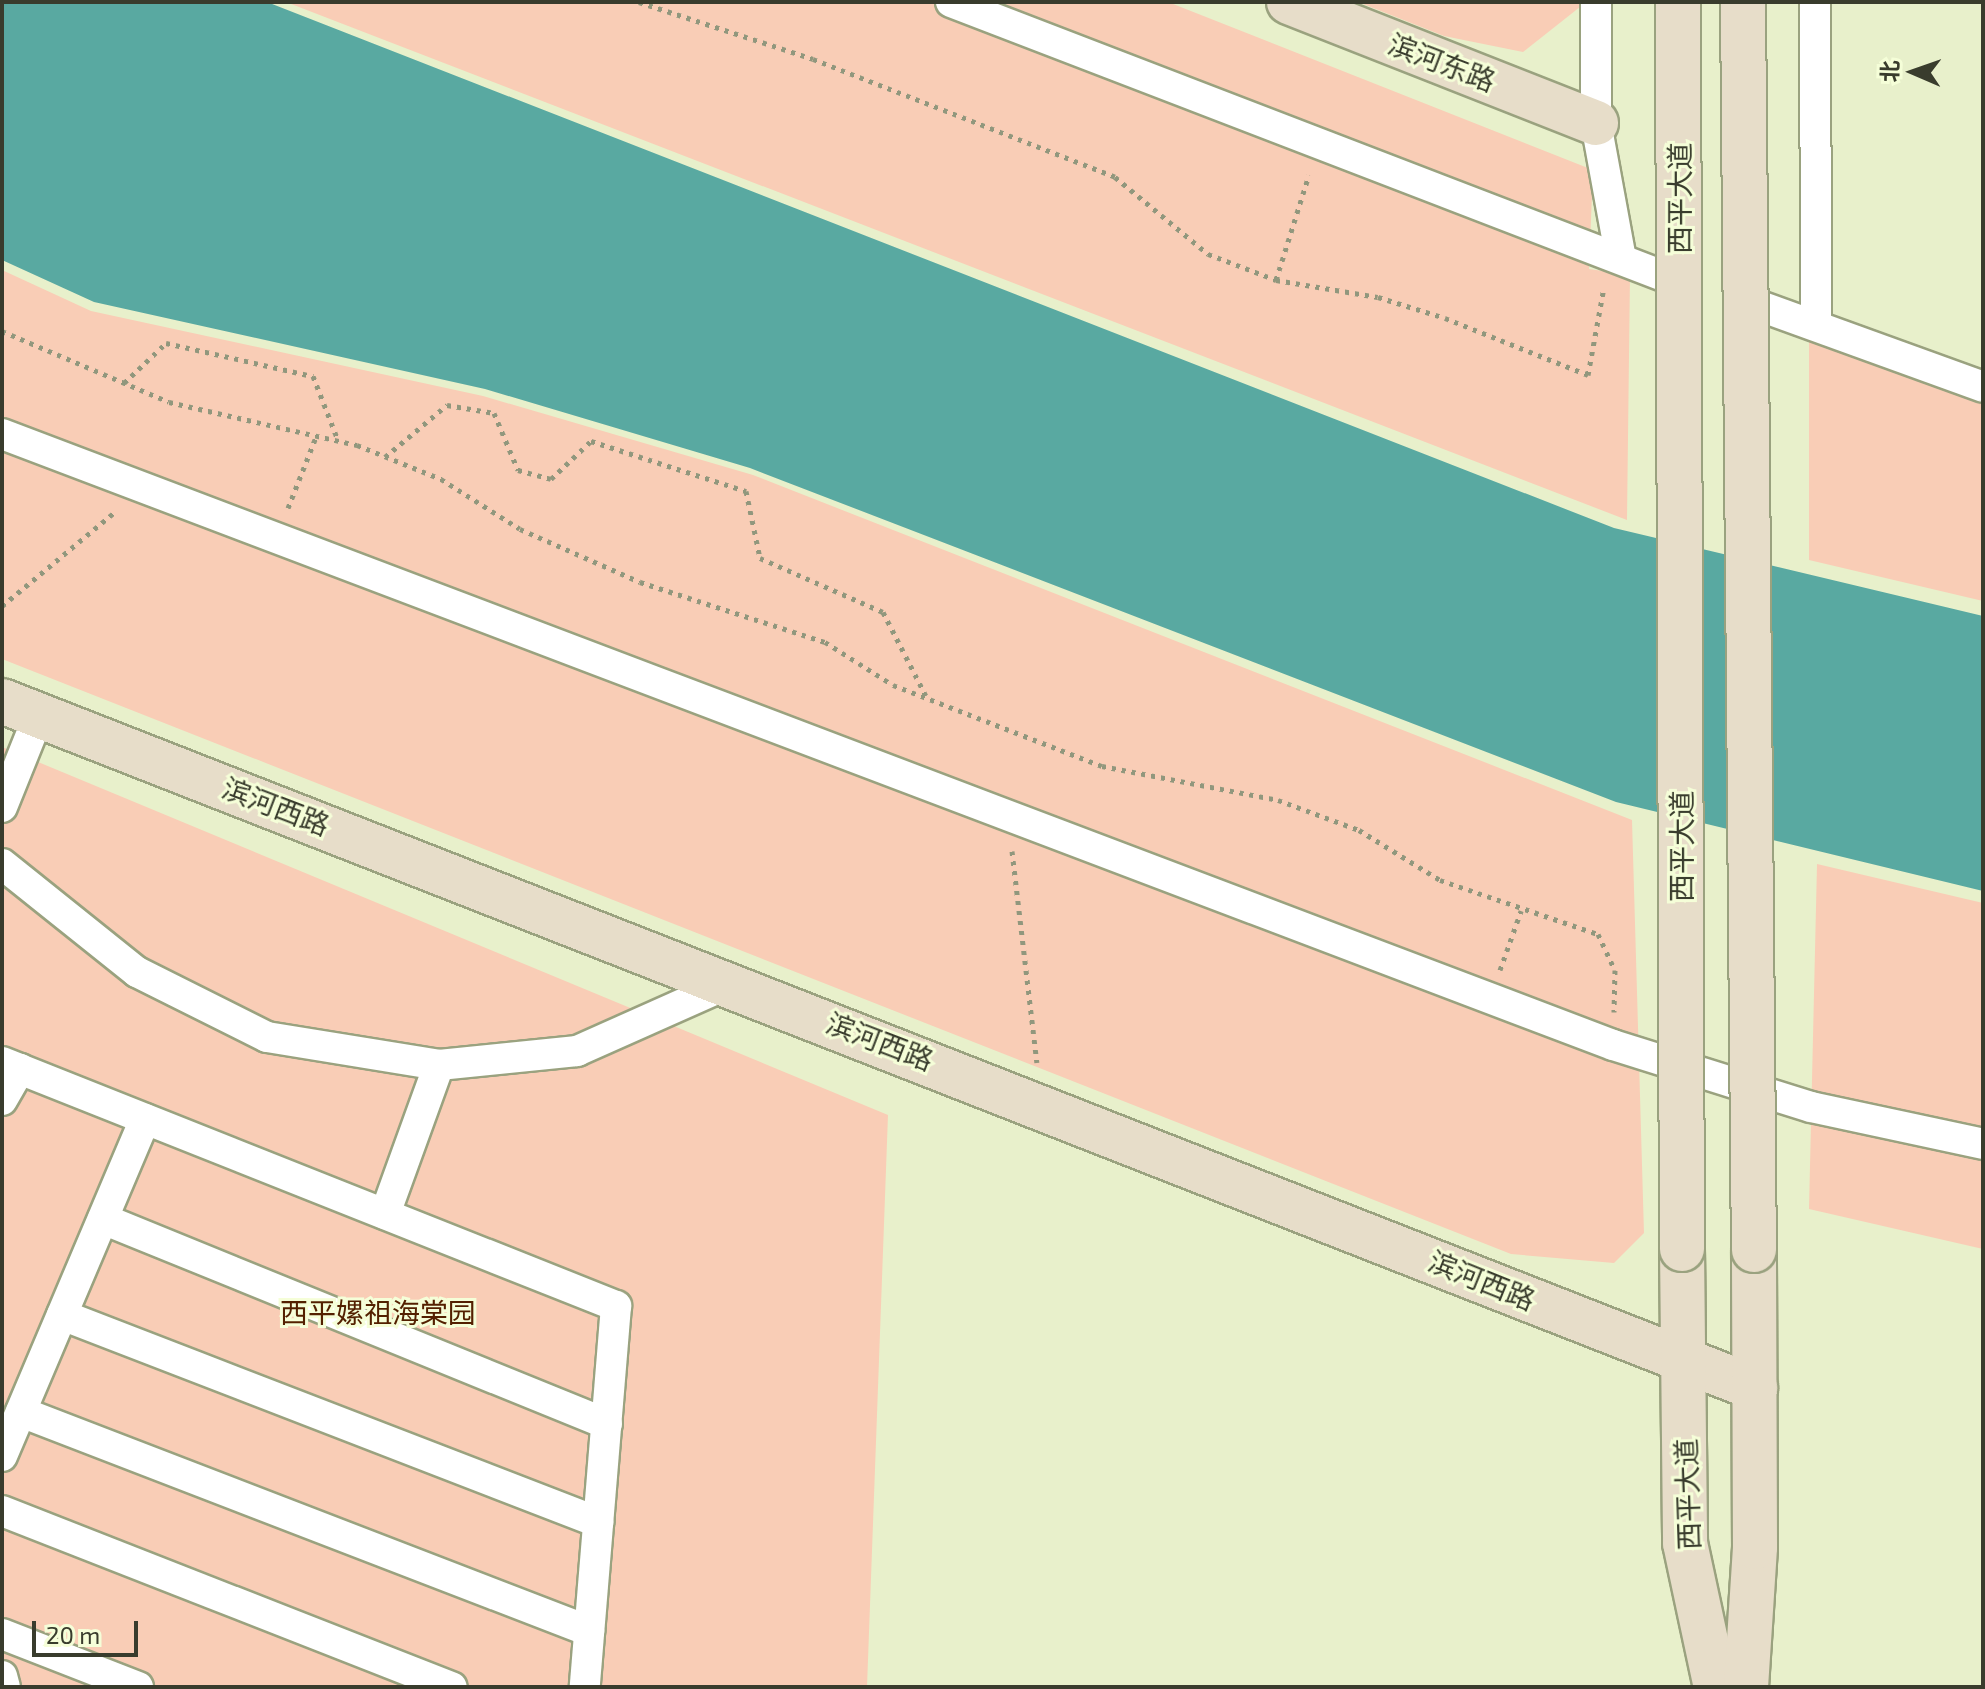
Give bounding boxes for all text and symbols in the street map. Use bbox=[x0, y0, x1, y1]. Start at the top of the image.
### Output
street label: 滨河东路 bbox=[1384, 26, 1500, 98]
north arrow bbox=[1873, 32, 1953, 112]
text: 北 bbox=[1876, 60, 1902, 83]
street label: 西平大道 bbox=[1662, 142, 1696, 254]
street label: 滨河西路 bbox=[218, 770, 334, 842]
street label: 西平大道 bbox=[1664, 790, 1698, 902]
street label: 滨河西路 bbox=[822, 1005, 938, 1077]
street label: 滨河西路 bbox=[1424, 1243, 1540, 1317]
park label: 西平嫘祖海棠园 bbox=[280, 1295, 476, 1329]
street label: 西平大道 bbox=[1668, 1437, 1706, 1551]
scale bar bbox=[36, 1605, 142, 1655]
text: 20 m bbox=[46, 1620, 100, 1649]

